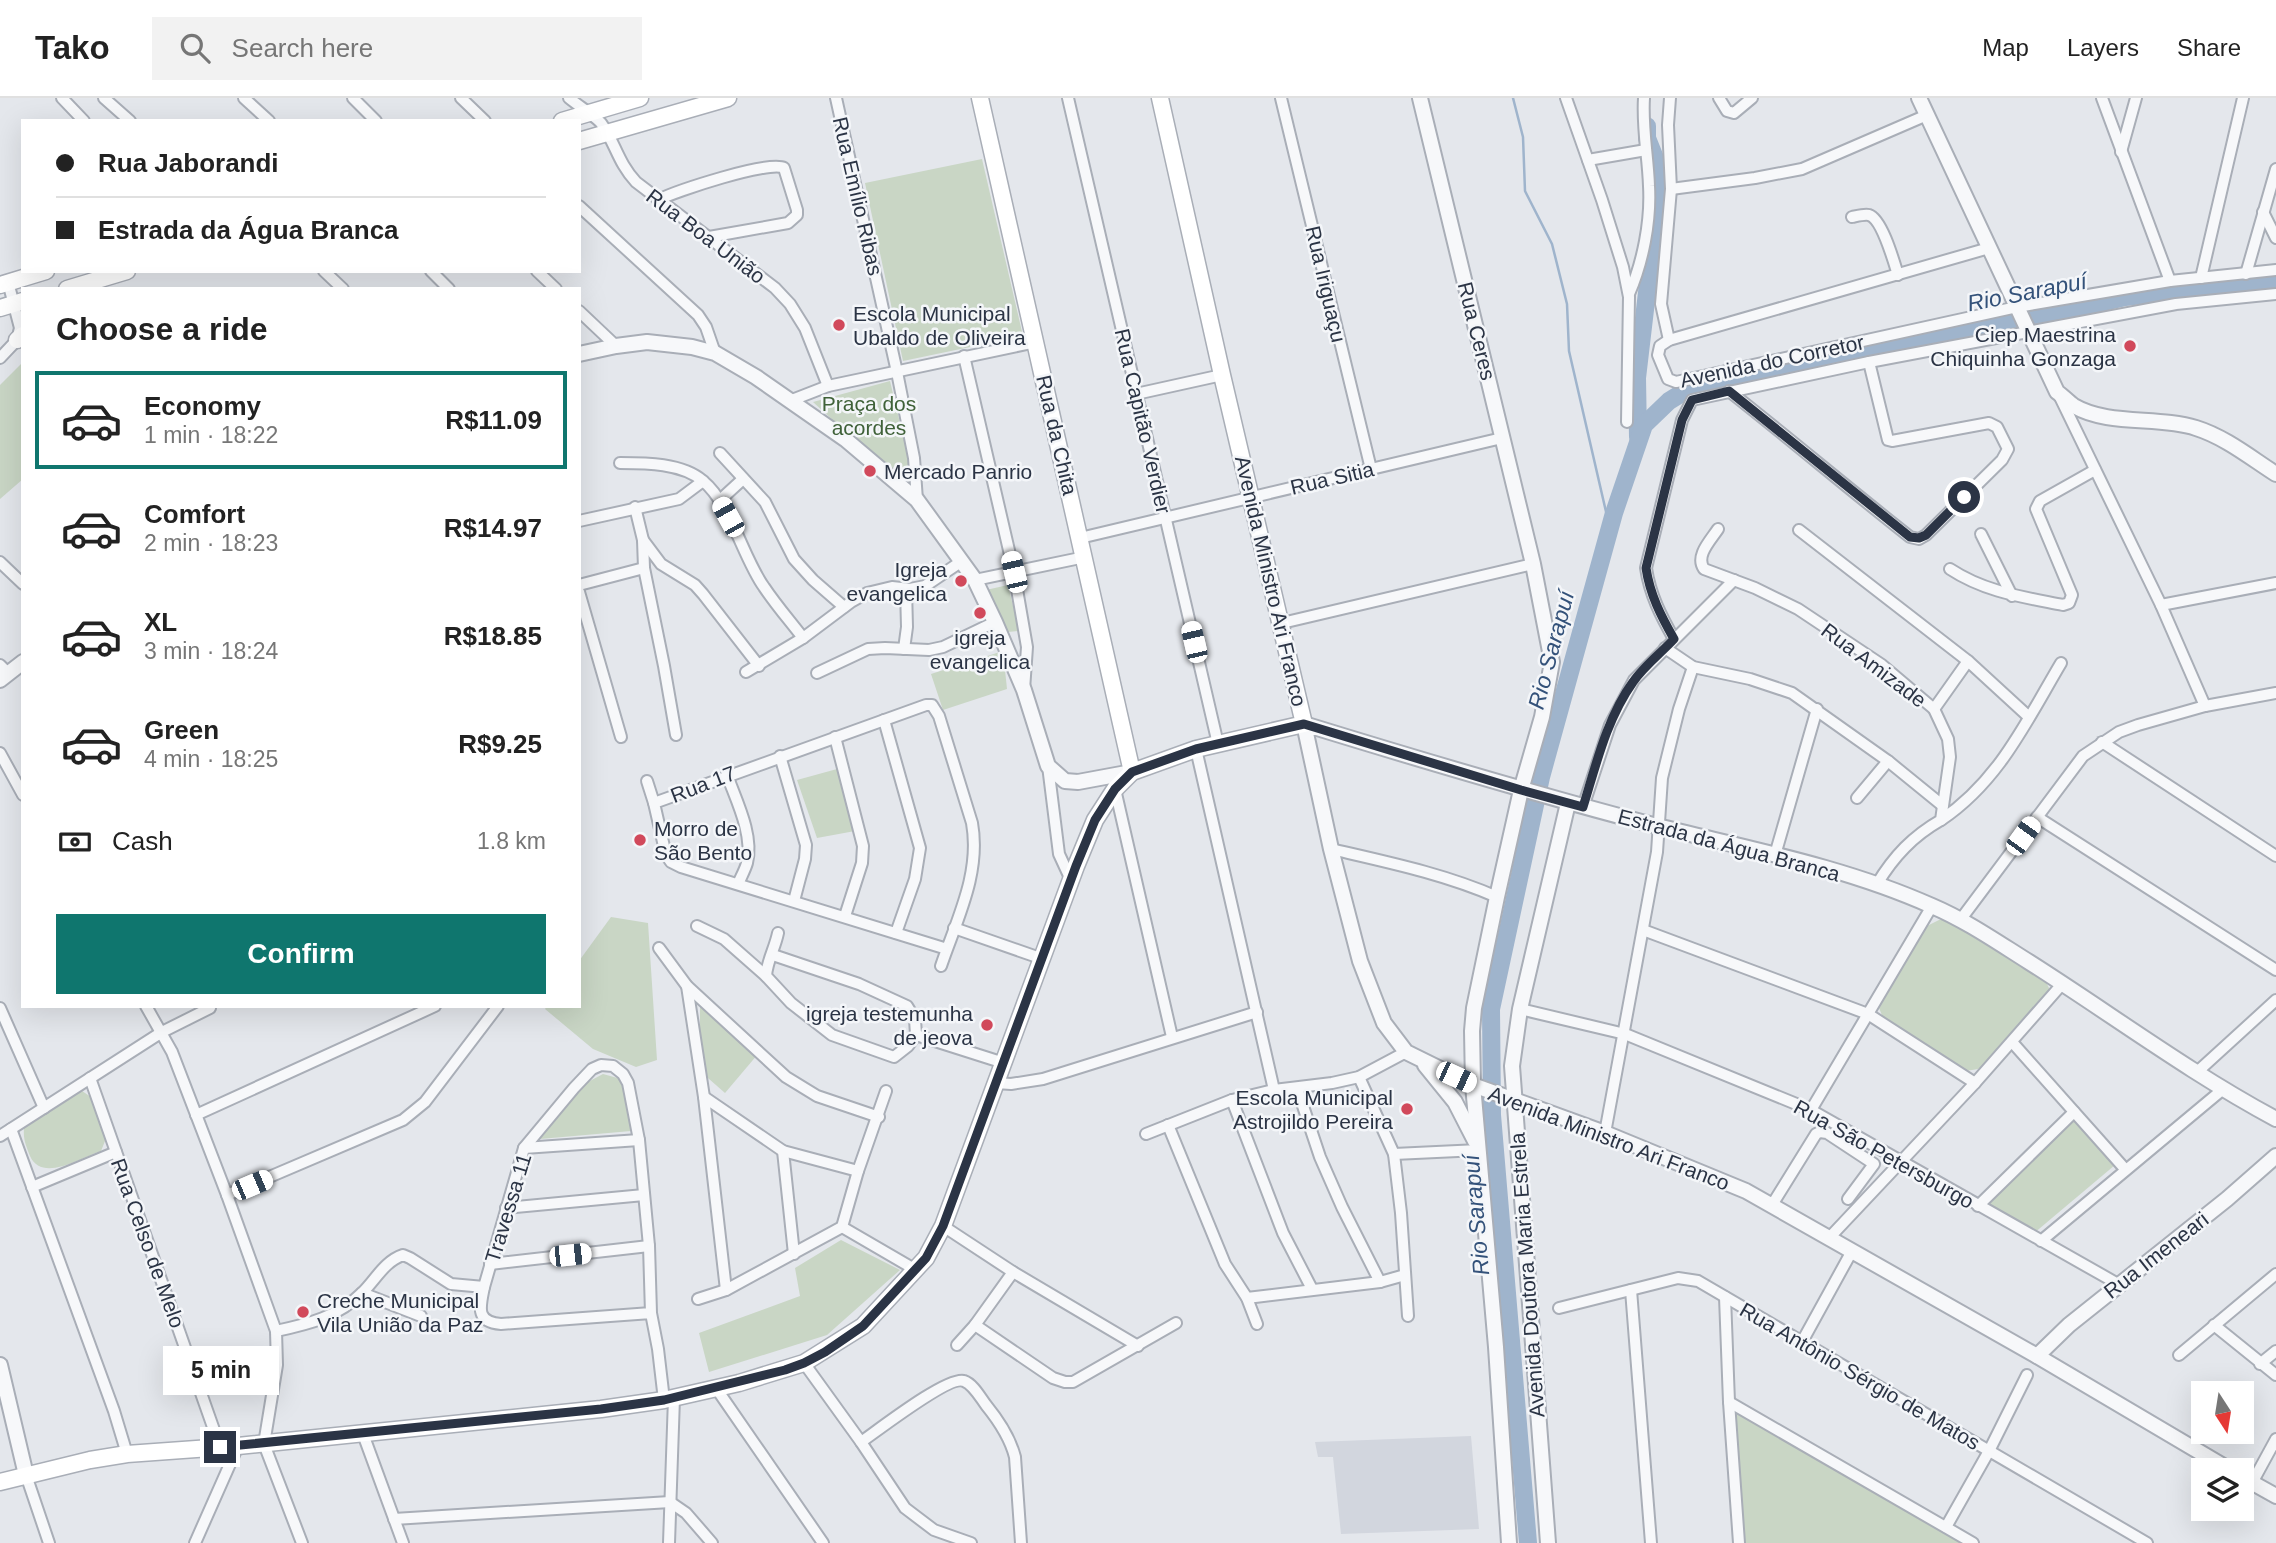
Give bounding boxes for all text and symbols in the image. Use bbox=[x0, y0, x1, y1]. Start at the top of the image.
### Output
search box bbox=[152, 17, 642, 80]
text: Tako bbox=[35, 29, 110, 66]
icon: search bbox=[176, 29, 214, 67]
text: Search here bbox=[232, 33, 373, 63]
text: Map bbox=[1982, 34, 2029, 61]
text: Layers bbox=[2067, 34, 2139, 61]
text: Share bbox=[2177, 34, 2241, 61]
street label: Rua Emílio Ribas bbox=[829, 114, 887, 278]
text: Rua Jaborandi bbox=[98, 148, 279, 178]
street label: Rua Boa União bbox=[642, 184, 770, 288]
text: Estrada da Água Branca bbox=[98, 215, 399, 245]
street label: Rua Iriguaçu bbox=[1301, 223, 1351, 345]
water label: Rio Sarapuí bbox=[1965, 267, 2092, 316]
street label: Rua Ceres bbox=[1454, 280, 1500, 382]
place label: Escola Municipal Ubaldo de Oliveira bbox=[853, 302, 1026, 349]
text: Choose a ride bbox=[56, 311, 268, 347]
marker: Escola Municipal Ubaldo de Oliveira bbox=[831, 317, 847, 333]
place label: Ciep Maestrina Chiquinha Gonzaga bbox=[1930, 323, 2116, 370]
street label: Rua Capitão Verdier bbox=[1111, 326, 1175, 516]
street label: Avenida do Corretor bbox=[1678, 330, 1866, 392]
marker: Ciep Maestrina Chiquinha Gonzaga bbox=[2122, 338, 2138, 354]
street label: Rua da Chita bbox=[1032, 373, 1082, 498]
icon: car bbox=[60, 389, 123, 452]
text: Economy bbox=[144, 391, 261, 421]
park label: Praça dos acordes bbox=[822, 392, 916, 439]
text: R$11.09 bbox=[445, 405, 542, 435]
text: 1 min · 18:22 bbox=[144, 422, 278, 448]
street label: Avenida Ministro Ari Franco bbox=[1231, 454, 1311, 708]
street label: Rua Sitia bbox=[1288, 457, 1376, 499]
place label: Mercado Panrio bbox=[884, 460, 1032, 483]
marker: Mercado Panrio bbox=[862, 463, 878, 479]
route start bbox=[1948, 481, 1980, 513]
car bbox=[709, 494, 748, 540]
icon: car bbox=[60, 497, 123, 560]
text: Comfort bbox=[144, 499, 245, 529]
text: R$14.97 bbox=[444, 513, 542, 543]
text: 2 min · 18:23 bbox=[144, 530, 278, 556]
car bbox=[1000, 549, 1029, 595]
place label: Igreja evangelica bbox=[847, 558, 947, 605]
marker: Igreja evangelica bbox=[953, 573, 969, 589]
water label: Rio Sarapuí bbox=[1523, 585, 1580, 712]
icon: car bbox=[60, 605, 123, 668]
marker: igreja evangelica bbox=[972, 605, 988, 621]
text: XL bbox=[144, 607, 177, 637]
street label: Rua Amizade bbox=[1817, 618, 1931, 712]
car bbox=[1180, 619, 1209, 665]
text: R$18.85 bbox=[444, 621, 542, 651]
place label: igreja evangelica bbox=[930, 626, 1031, 673]
text: 3 min · 18:24 bbox=[144, 638, 278, 664]
icon: car bbox=[60, 713, 123, 776]
text: Green bbox=[144, 715, 219, 745]
text: R$9.25 bbox=[458, 729, 542, 759]
text: 4 min · 18:25 bbox=[144, 746, 278, 772]
street label: Rua 17 bbox=[667, 761, 739, 807]
street label: Estrada da Água Branca bbox=[1616, 804, 1843, 886]
car bbox=[2003, 813, 2044, 859]
place label: Morro de São Bento bbox=[654, 817, 752, 864]
icon: cash bbox=[56, 823, 94, 861]
text: Cash bbox=[112, 826, 173, 856]
text: 1.8 km bbox=[477, 828, 546, 854]
marker: Morro de São Bento bbox=[632, 832, 648, 848]
button: Confirm bbox=[56, 914, 546, 994]
place label: igreja testemunha de jeova bbox=[806, 1002, 973, 1049]
marker: igreja testemunha de jeova bbox=[979, 1017, 995, 1033]
car bbox=[1433, 1059, 1480, 1095]
street label: Avenida Ministro Ari Franco bbox=[1485, 1081, 1733, 1195]
place label: Escola Municipal Astrojildo Pereira bbox=[1233, 1086, 1393, 1133]
street label: Rua São Petersburgo bbox=[1790, 1095, 1978, 1213]
marker: Escola Municipal Astrojildo Pereira bbox=[1399, 1101, 1415, 1117]
street label: Avenida Doutora Maria Estrela bbox=[1506, 1131, 1548, 1418]
street label: Travessa 11 bbox=[480, 1151, 536, 1265]
water label: Rio Sarapuí bbox=[1458, 1151, 1494, 1277]
street label: Rua Celso de Melo bbox=[107, 1155, 189, 1331]
car bbox=[229, 1167, 276, 1203]
street label: Rua Imeneari bbox=[2099, 1207, 2213, 1303]
car bbox=[549, 1242, 592, 1268]
place label: Creche Municipal Vila União da Paz bbox=[317, 1289, 484, 1336]
street label: Rua Antônio Sérgio de Matos bbox=[1736, 1298, 1984, 1454]
marker: Creche Municipal Vila União da Paz bbox=[295, 1304, 311, 1320]
callout: 5 min bbox=[162, 1346, 278, 1394]
text: 5 min bbox=[191, 1357, 251, 1383]
north arrow bbox=[2191, 1381, 2254, 1444]
map controls bbox=[2191, 1381, 2254, 1521]
route end bbox=[204, 1431, 236, 1463]
button: layers bbox=[2191, 1458, 2254, 1521]

